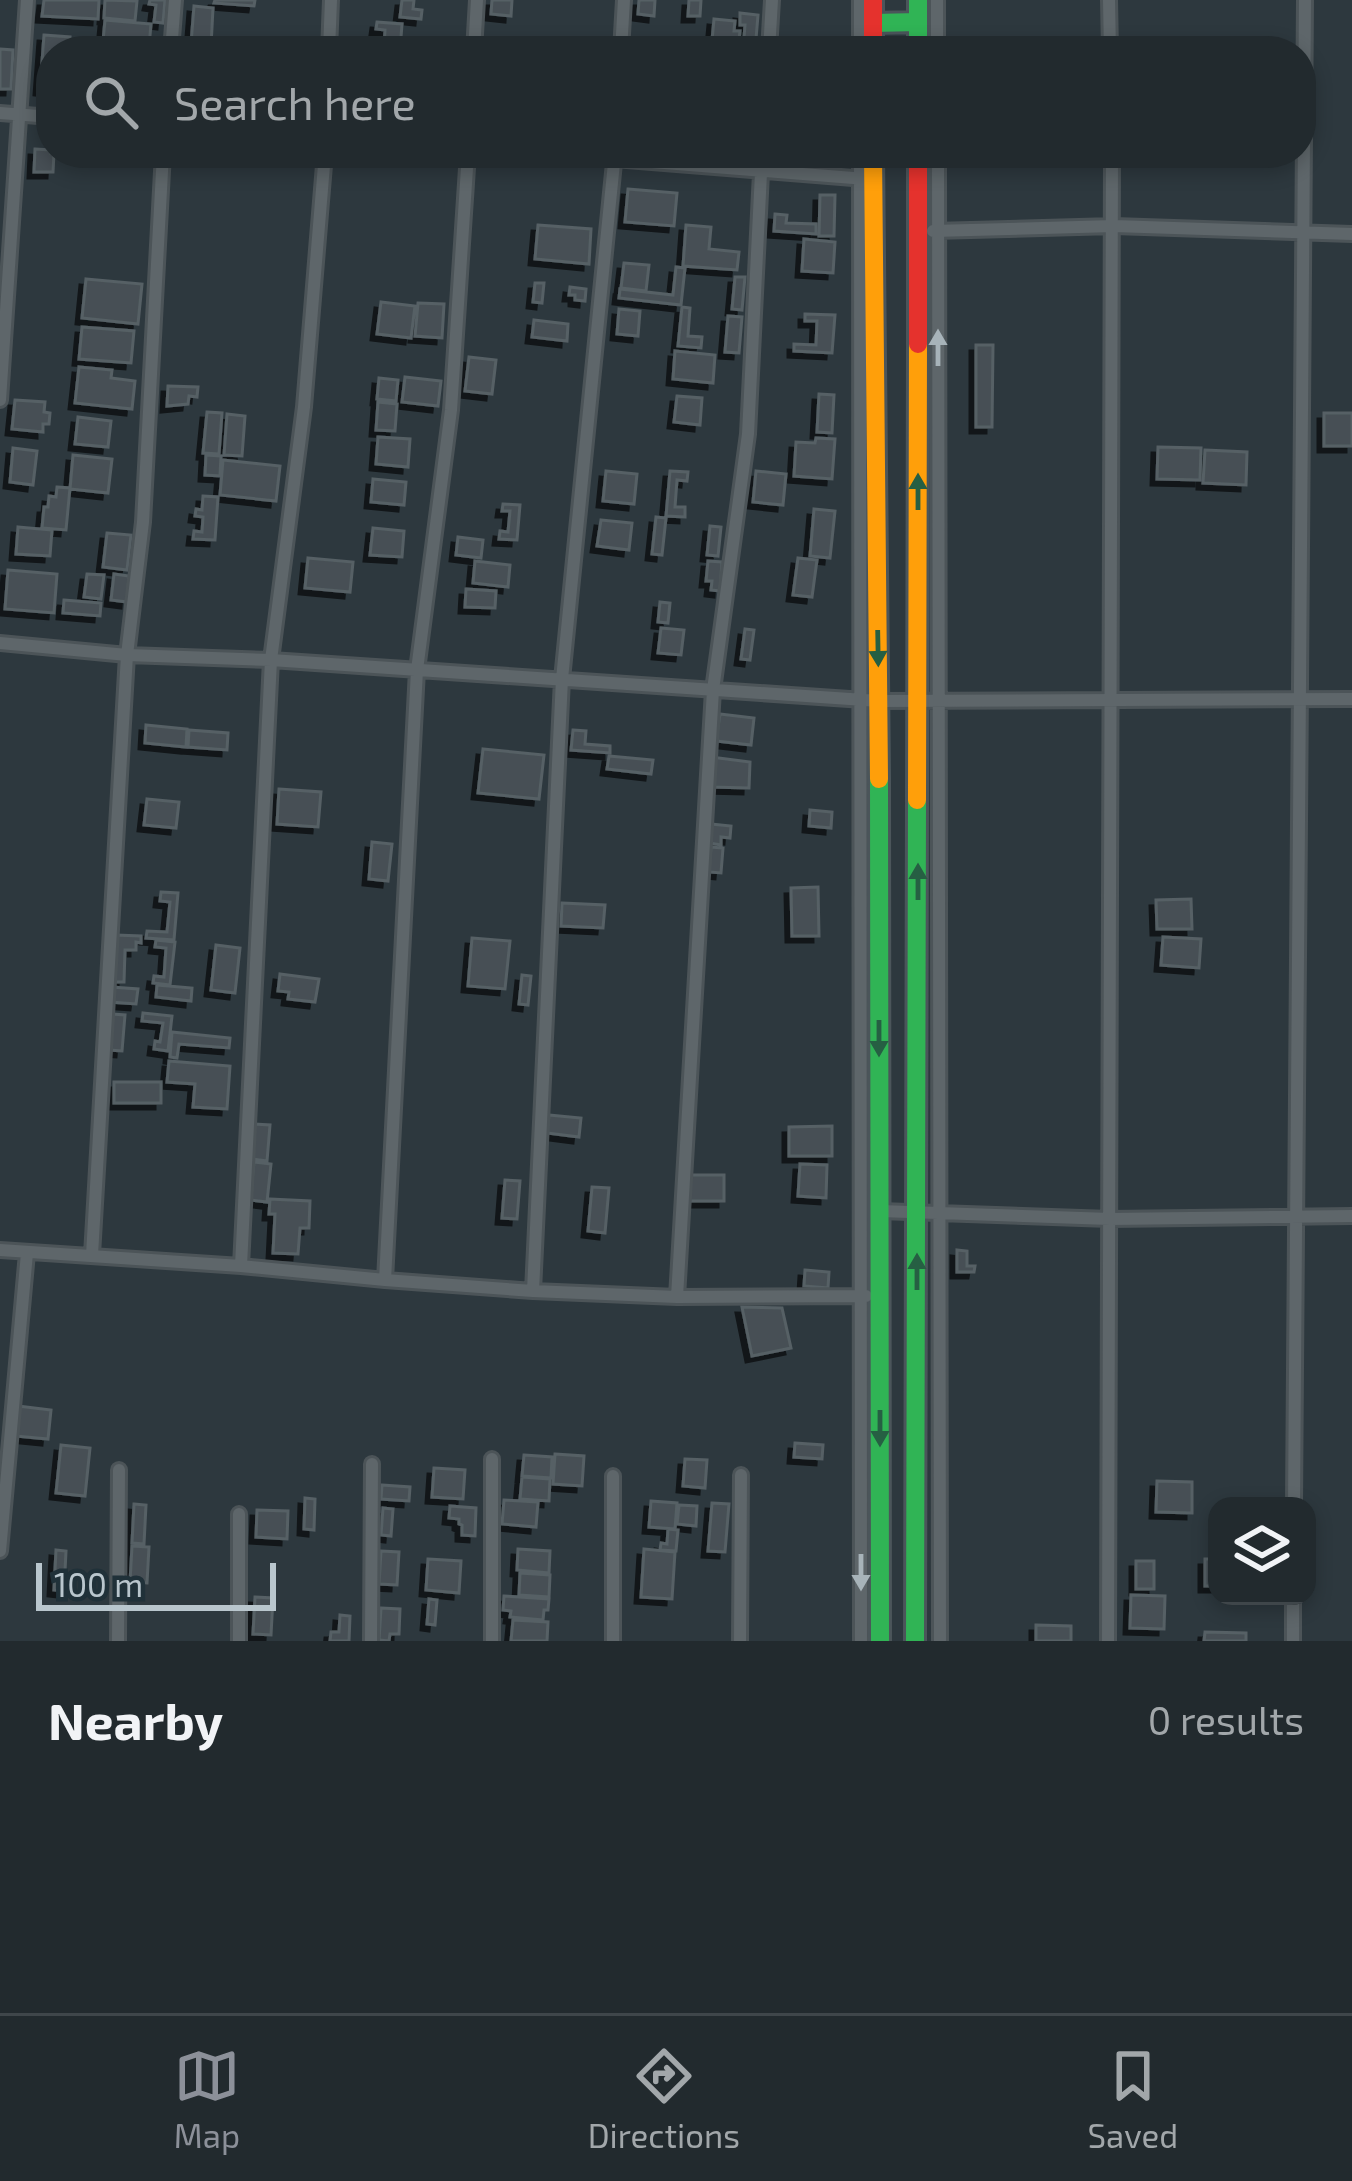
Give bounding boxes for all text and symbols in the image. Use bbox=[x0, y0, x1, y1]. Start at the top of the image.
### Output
search box bbox=[36, 36, 1316, 168]
icon: search bbox=[78, 69, 144, 135]
text: Search here bbox=[174, 75, 416, 129]
one-way arrow bbox=[928, 328, 948, 366]
one-way arrow bbox=[908, 472, 928, 510]
one-way arrow bbox=[869, 630, 888, 668]
one-way arrow bbox=[908, 862, 928, 900]
one-way arrow bbox=[869, 1020, 889, 1058]
one-way arrow bbox=[907, 1252, 927, 1290]
one-way arrow bbox=[870, 1410, 890, 1448]
map controls bbox=[1208, 1497, 1316, 1605]
button: layers bbox=[1208, 1497, 1316, 1605]
one-way arrow bbox=[851, 1554, 871, 1592]
scale bar bbox=[36, 1557, 276, 1610]
text: 100 m bbox=[54, 1564, 143, 1604]
text: Nearby bbox=[48, 1689, 223, 1750]
text: 0 results bbox=[1148, 1696, 1304, 1743]
tab: Map bbox=[174, 2043, 240, 2155]
tab: Directions bbox=[588, 2043, 740, 2155]
tab: Saved bbox=[1088, 2043, 1178, 2155]

